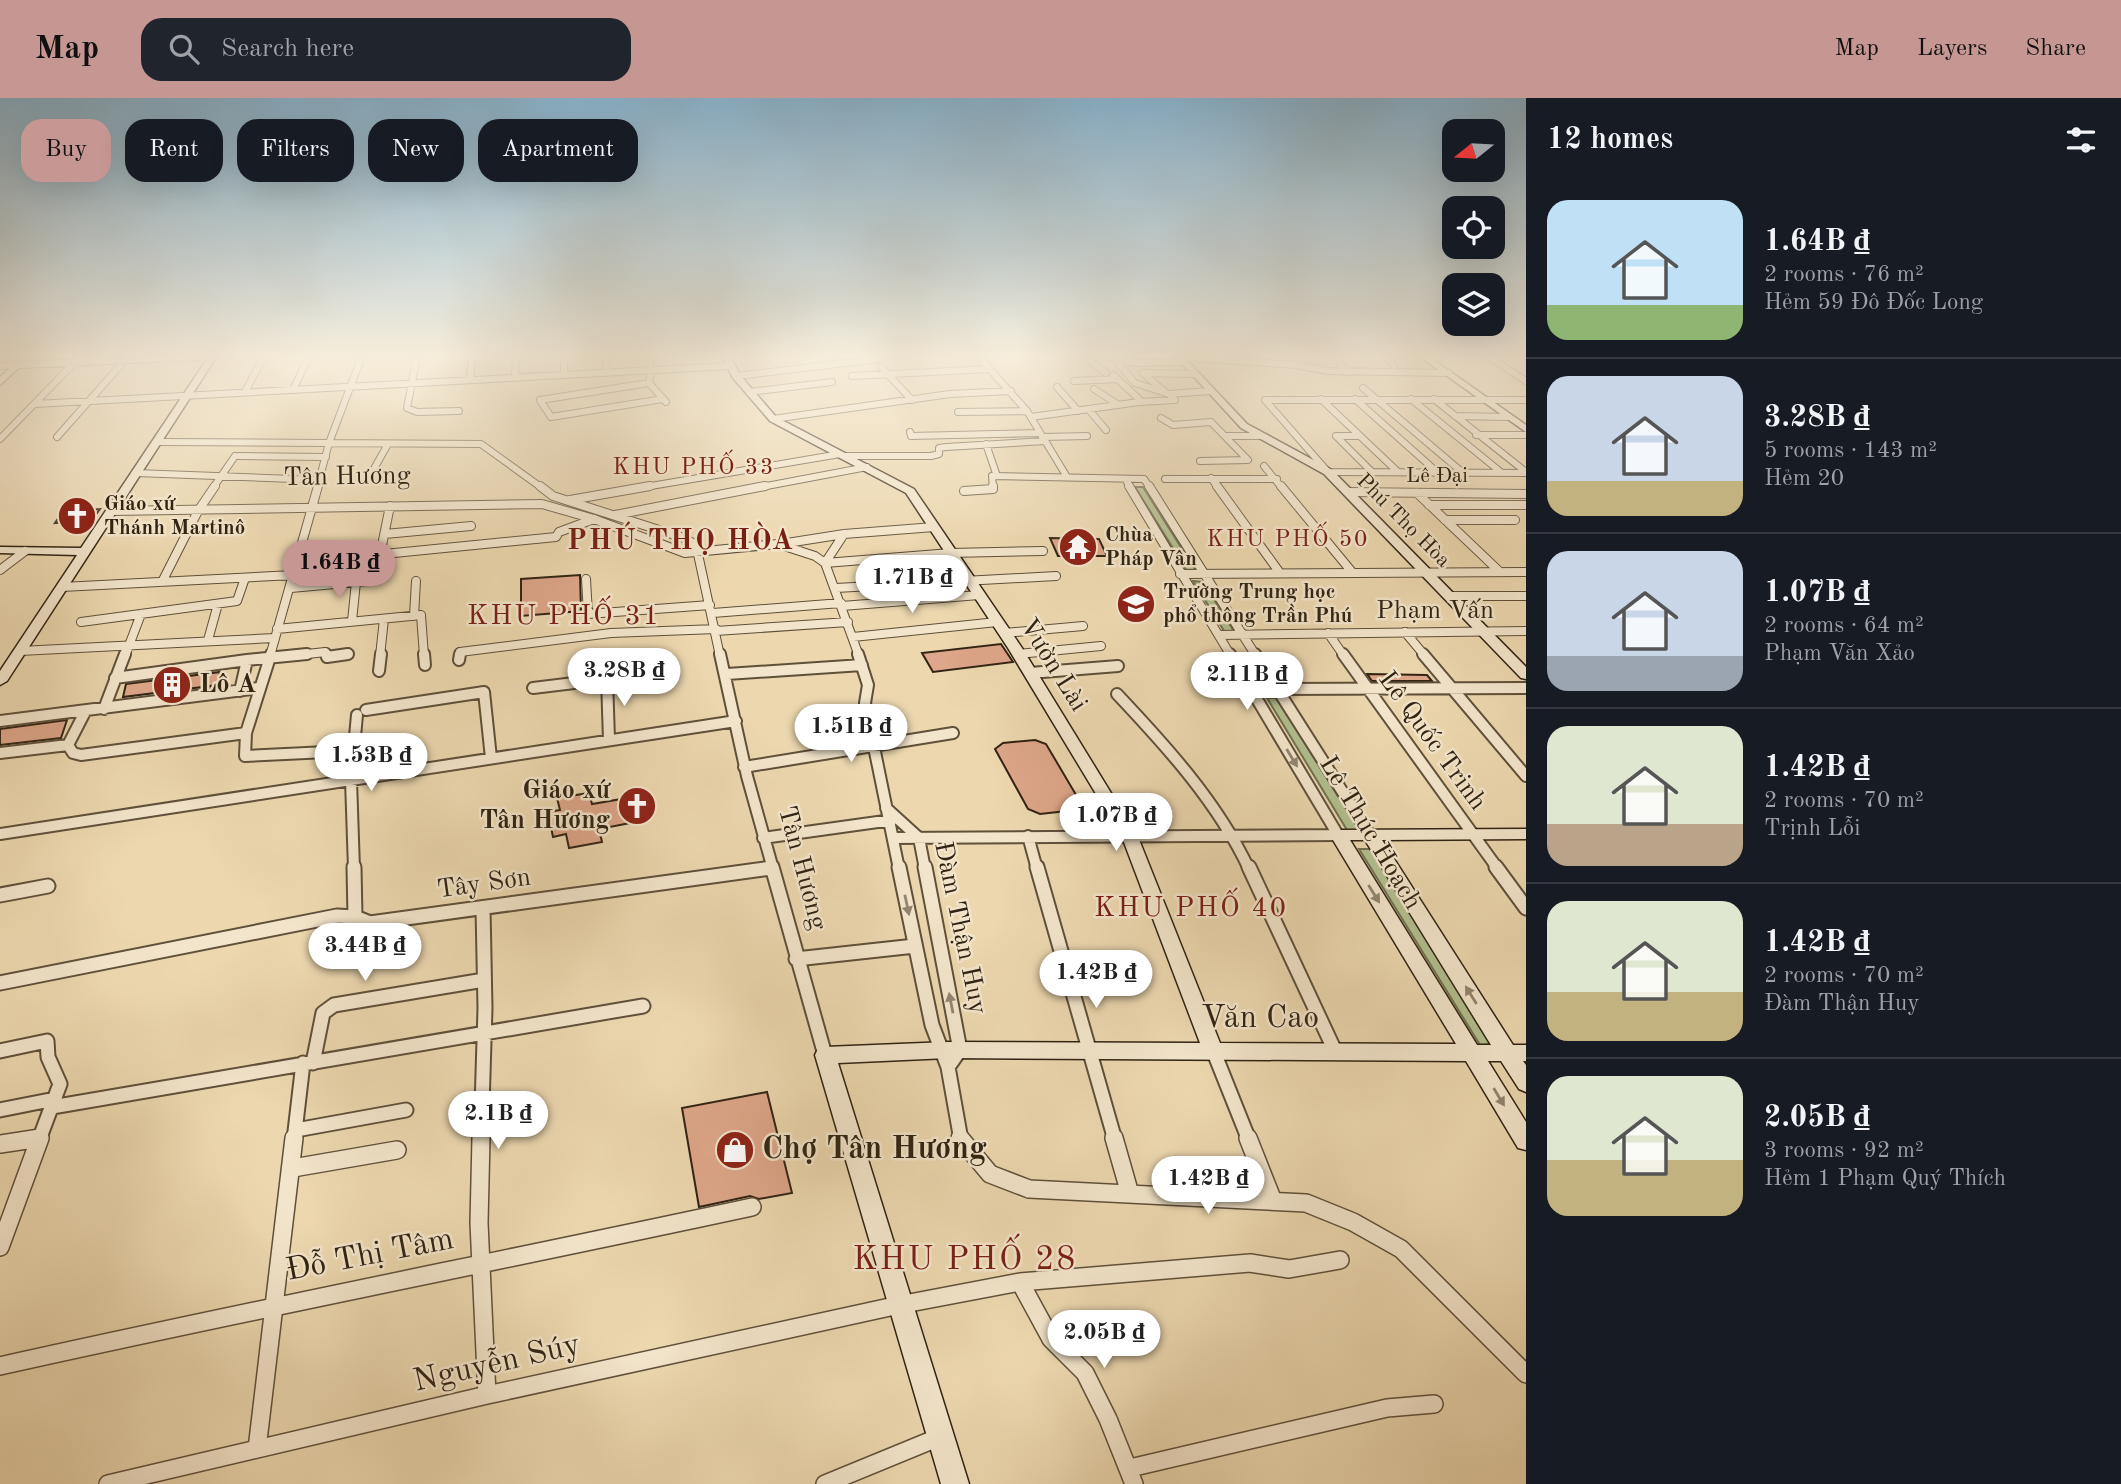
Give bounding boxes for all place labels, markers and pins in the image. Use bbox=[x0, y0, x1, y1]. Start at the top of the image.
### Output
place label: Giáo xứ Thánh Martinô bbox=[104, 494, 245, 539]
church icon: Giáo xứ Thánh Martinô bbox=[56, 495, 98, 537]
place label: Chùa Pháp Vân bbox=[1105, 525, 1197, 570]
temple icon: Chùa Pháp Vân bbox=[1057, 526, 1099, 568]
pin: 1.64B ₫ bbox=[274, 540, 404, 600]
pin: 1.71B ₫ bbox=[847, 556, 977, 615]
place label: Trường Trung học phổ thông Trần Phú bbox=[1163, 582, 1352, 627]
school or university icon: Trường Trung học phổ thông Trần Phú bbox=[1115, 583, 1157, 625]
pin: 3.28B ₫ bbox=[559, 648, 689, 708]
pin: 2.11B ₫ bbox=[1182, 652, 1312, 712]
building icon: Lô A bbox=[151, 664, 193, 706]
place label: Lô A bbox=[199, 672, 257, 698]
pin: 1.51B ₫ bbox=[786, 704, 916, 764]
pin: 1.53B ₫ bbox=[306, 734, 436, 793]
place label: Giáo xứ Tân Hương bbox=[479, 778, 612, 834]
church icon: Giáo xứ Tân Hương bbox=[616, 785, 658, 827]
pin: 1.07B ₫ bbox=[1051, 794, 1181, 853]
pin: 3.44B ₫ bbox=[300, 924, 430, 983]
pin: 1.42B ₫ bbox=[1031, 950, 1161, 1010]
pin: 2.1B ₫ bbox=[441, 1091, 555, 1151]
shop icon: Chợ Tân Hương bbox=[714, 1129, 756, 1171]
place label: Chợ Tân Hương bbox=[762, 1134, 987, 1166]
pin: 1.42B ₫ bbox=[1143, 1156, 1273, 1216]
pin: 2.05B ₫ bbox=[1039, 1310, 1169, 1370]

